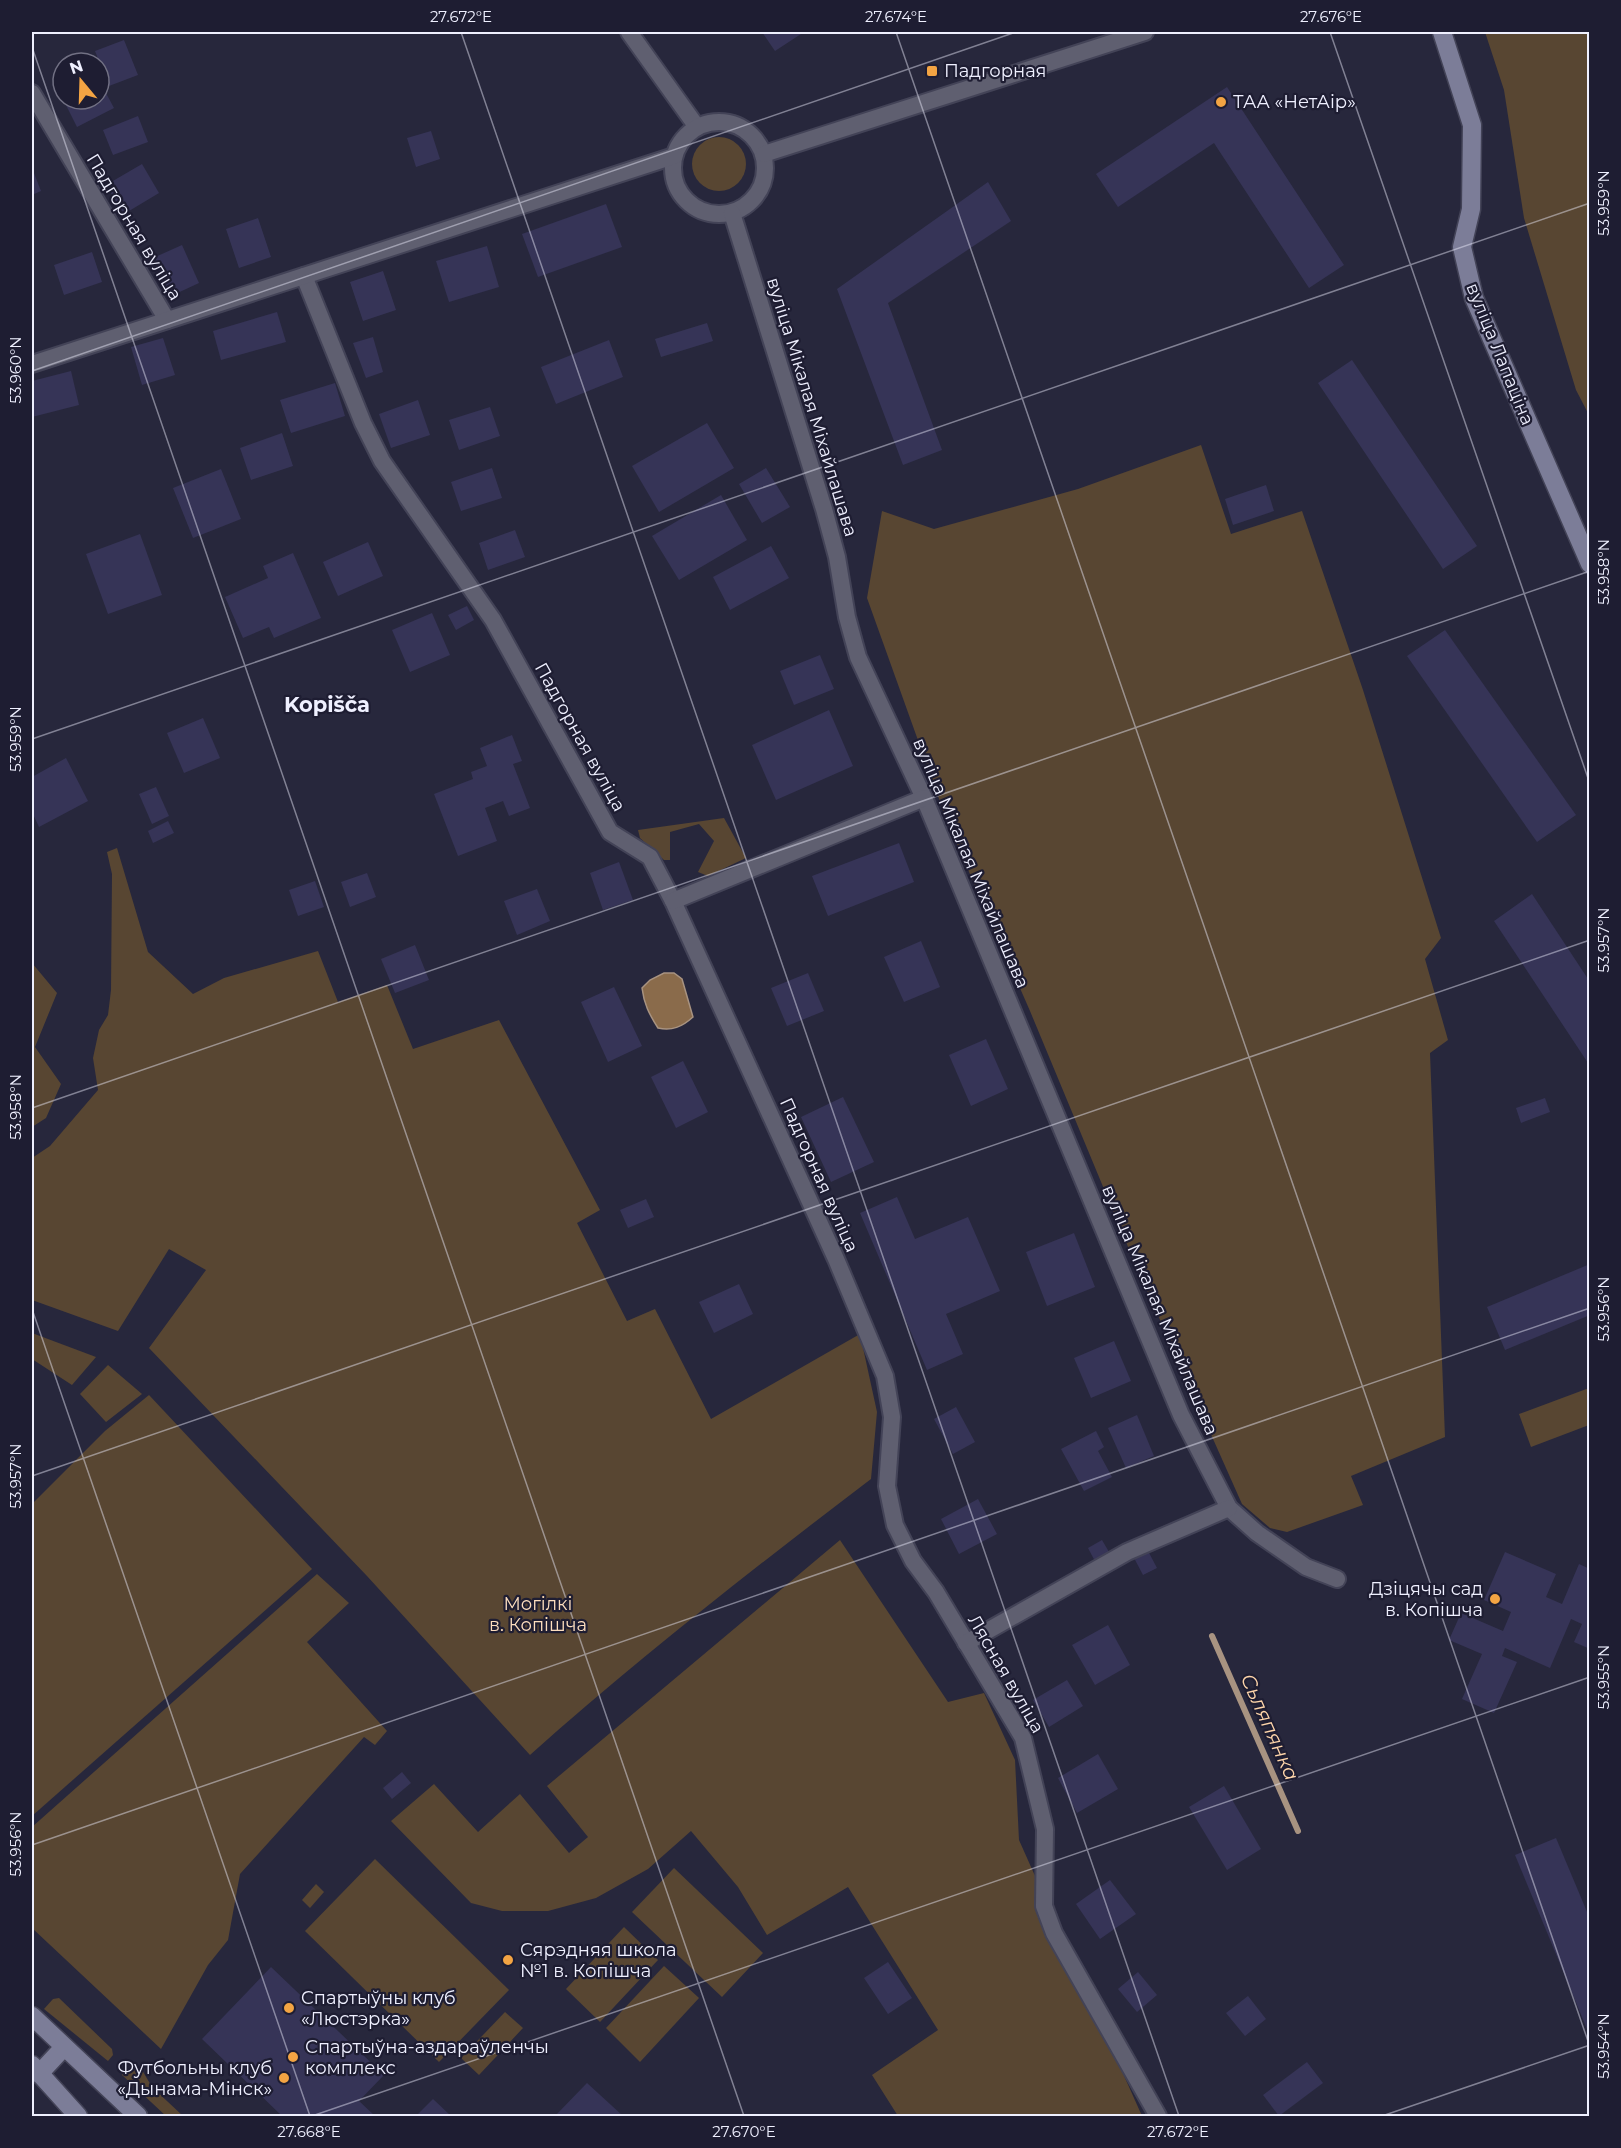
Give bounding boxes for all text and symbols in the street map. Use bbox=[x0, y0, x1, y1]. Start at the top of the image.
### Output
text: 27.672°E bbox=[430, 7, 492, 26]
text: 27.674°E bbox=[865, 7, 927, 26]
text: 27.676°E bbox=[1300, 7, 1362, 26]
north arrow bbox=[51, 51, 111, 111]
text: N bbox=[67, 56, 85, 78]
place label: Падгорная bbox=[944, 60, 1047, 82]
marker: Падгорная bbox=[925, 64, 939, 78]
place label: ТАА «НетАір» bbox=[1233, 91, 1356, 113]
marker: ТАА «НетАір» bbox=[1214, 95, 1228, 109]
street label: Падгорная вуліца bbox=[82, 150, 186, 304]
text: 53.959°N bbox=[1594, 170, 1613, 236]
street label: вуліца Мікалая Міхайлашава bbox=[762, 275, 862, 539]
street label: вуліца Лапаціна bbox=[1461, 280, 1539, 428]
text: 53.960°N bbox=[6, 337, 25, 403]
text: 53.958°N bbox=[1594, 539, 1613, 605]
street label: Падгорная вуліца bbox=[530, 659, 630, 815]
district label: Kopišča bbox=[284, 692, 370, 717]
text: 53.959°N bbox=[6, 706, 25, 772]
street label: вуліца Мікалая Міхайлашава bbox=[908, 735, 1034, 991]
text: 53.957°N bbox=[1594, 908, 1613, 972]
text: 53.958°N bbox=[6, 1074, 25, 1140]
street label: Падгорная вуліца bbox=[775, 1094, 863, 1256]
street label: вуліца Мікалая Міхайлашава bbox=[1097, 1182, 1223, 1438]
text: 53.956°N bbox=[1594, 1277, 1613, 1341]
text: 53.957°N bbox=[6, 1444, 25, 1508]
place label: Дзіцячы сад в. Копішча bbox=[1369, 1578, 1483, 1621]
marker: Дзіцячы сад в. Копішча bbox=[1488, 1592, 1502, 1606]
park label: Могілкі в. Копішча bbox=[489, 1593, 587, 1636]
street label: Лясная вуліца bbox=[963, 1611, 1049, 1737]
text: 53.955°N bbox=[1594, 1645, 1613, 1709]
water label: Сьляпянка bbox=[1236, 1670, 1304, 1784]
text: 53.956°N bbox=[6, 1812, 25, 1876]
place label: Сярэдняя школа №1 в. Копішча bbox=[520, 1939, 677, 1982]
marker: Сярэдняя школа №1 в. Копішча bbox=[501, 1953, 515, 1967]
place label: Cпартыўны клуб «Люстэрка» bbox=[301, 1987, 456, 2030]
marker: Cпартыўны клуб «Люстэрка» bbox=[282, 2001, 296, 2015]
text: 53.954°N bbox=[1594, 2013, 1613, 2079]
place label: Спартыўна-аздараўленчы комплекс bbox=[305, 2036, 549, 2079]
marker: Спартыўна-аздараўленчы комплекс bbox=[286, 2050, 300, 2064]
place label: Футбольны клуб «Дынама-Мінск» bbox=[117, 2057, 272, 2100]
marker: Футбольны клуб «Дынама-Мінск» bbox=[277, 2071, 291, 2085]
text: 27.668°E bbox=[277, 2122, 341, 2141]
text: 27.670°E bbox=[712, 2122, 776, 2141]
text: 27.672°E bbox=[1147, 2122, 1209, 2141]

